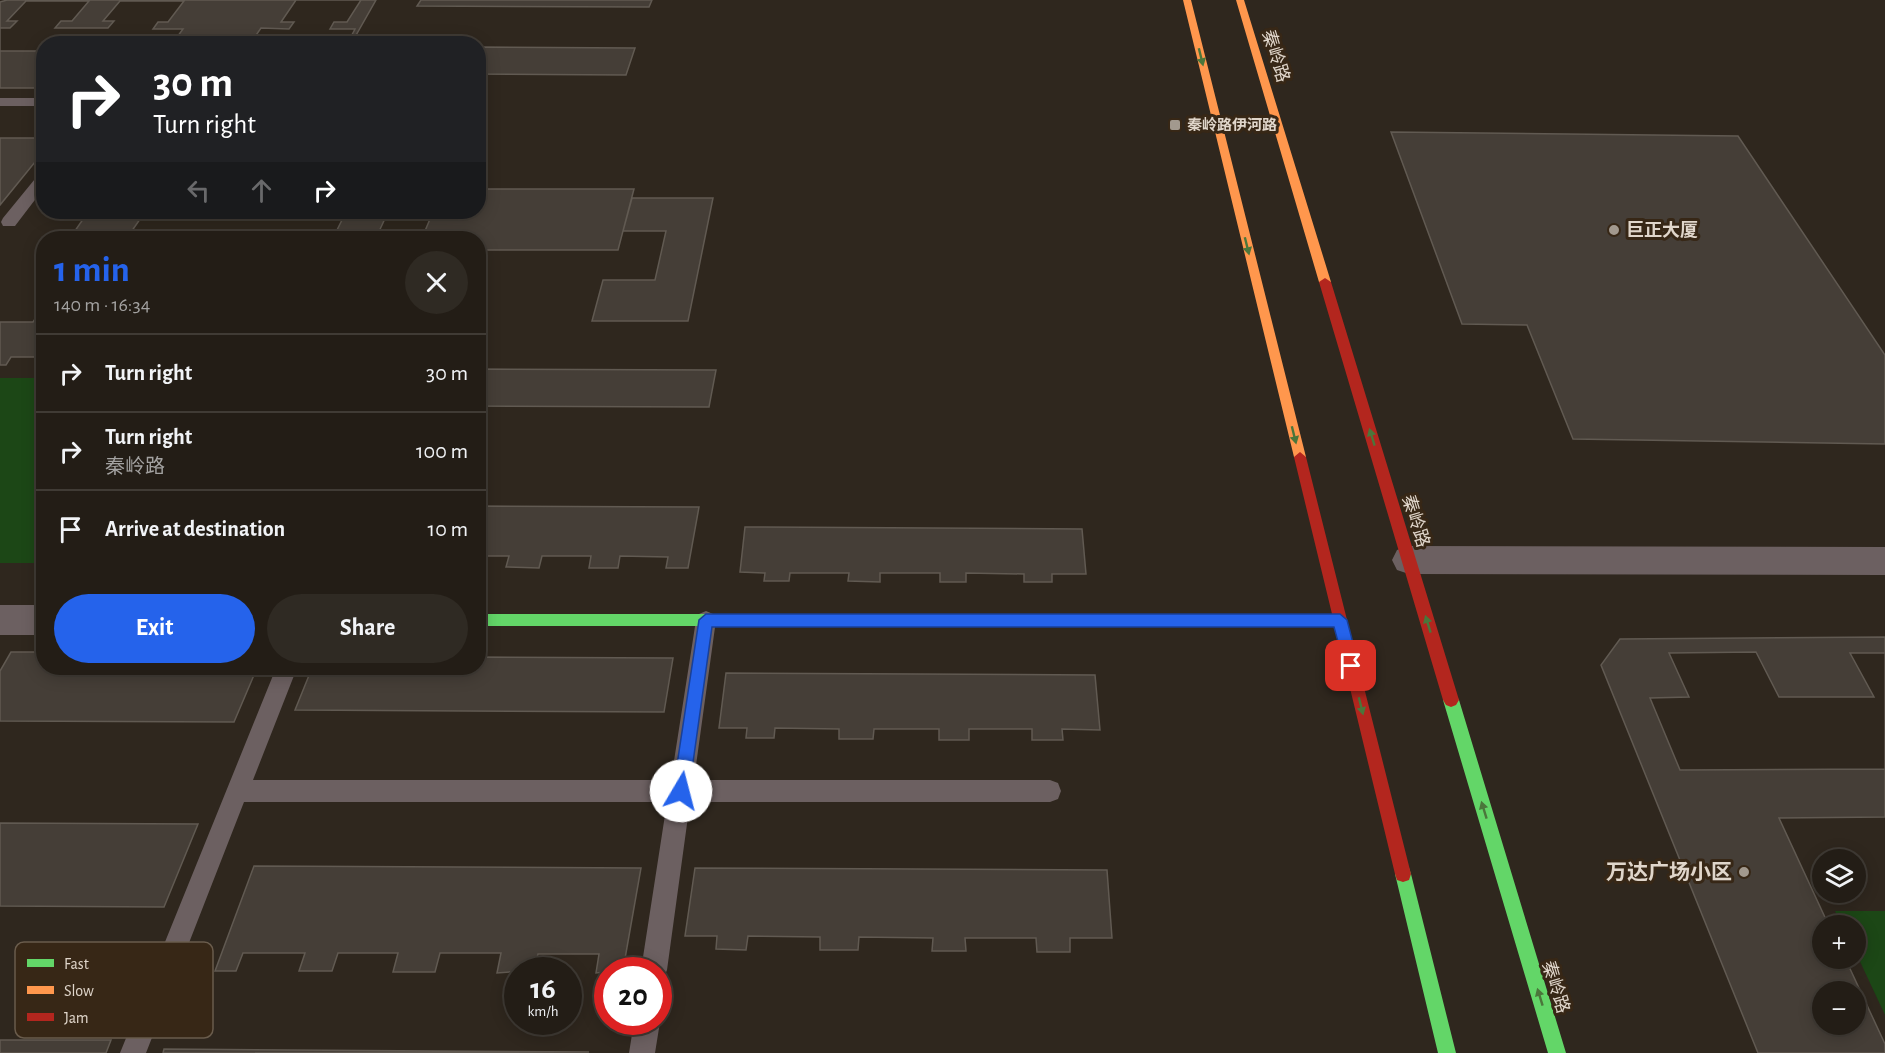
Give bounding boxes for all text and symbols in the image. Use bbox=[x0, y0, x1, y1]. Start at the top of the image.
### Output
street label: 秦岭路 bbox=[1259, 27, 1293, 85]
one-way arrow bbox=[1196, 48, 1206, 66]
icon: right bbox=[54, 60, 132, 138]
text: 30 m bbox=[153, 62, 233, 104]
text: Turn right bbox=[153, 111, 256, 138]
place label: 秦岭路伊河路 bbox=[1187, 116, 1277, 133]
marker: 秦岭路伊河路 bbox=[1168, 118, 1182, 132]
icon: left bbox=[182, 174, 215, 207]
icon: ahead bbox=[245, 174, 278, 207]
icon: right bbox=[308, 174, 341, 207]
place label: 巨正大厦 bbox=[1626, 221, 1698, 240]
marker: 巨正大厦 bbox=[1607, 223, 1621, 237]
one-way arrow bbox=[1243, 237, 1253, 255]
button: close bbox=[405, 251, 468, 314]
text: 1 min bbox=[54, 252, 130, 288]
text: 140 m · 16:34 bbox=[54, 295, 150, 315]
icon: right bbox=[54, 357, 87, 390]
text: Turn right bbox=[105, 362, 192, 384]
text: 30 m bbox=[426, 362, 468, 384]
text: Turn right bbox=[105, 426, 192, 448]
one-way arrow bbox=[1290, 426, 1300, 445]
one-way arrow bbox=[1367, 428, 1376, 446]
icon: right bbox=[54, 435, 87, 468]
text: 100 m bbox=[416, 440, 468, 462]
text: 秦岭路 bbox=[105, 457, 165, 477]
street label: 秦岭路 bbox=[1399, 492, 1433, 550]
icon: arrive bbox=[54, 513, 87, 546]
text: Arrive at destination bbox=[105, 518, 285, 540]
text: 10 m bbox=[428, 518, 468, 540]
button: Exit bbox=[54, 594, 255, 663]
button: Share bbox=[267, 594, 468, 663]
one-way arrow bbox=[1423, 614, 1432, 632]
pin bbox=[1325, 640, 1376, 691]
icon: arrive bbox=[1334, 649, 1367, 682]
one-way arrow bbox=[1356, 697, 1366, 716]
position arrow bbox=[649, 759, 713, 823]
one-way arrow bbox=[1479, 801, 1488, 819]
map controls bbox=[1812, 849, 1866, 1035]
button: layers bbox=[1812, 849, 1866, 903]
place label: 万达广场小区 bbox=[1606, 860, 1732, 883]
marker: 万达广场小区 bbox=[1737, 865, 1751, 879]
button: + bbox=[1812, 915, 1866, 969]
legend bbox=[15, 942, 213, 1038]
text: Fast bbox=[64, 956, 89, 972]
speed limit sign: 20 bbox=[594, 957, 672, 1035]
street label: 秦岭路 bbox=[1539, 958, 1573, 1016]
text: 16 bbox=[530, 974, 556, 1004]
button: − bbox=[1812, 981, 1866, 1035]
text: Slow bbox=[64, 983, 94, 999]
one-way arrow bbox=[1535, 988, 1544, 1006]
text: km/h bbox=[528, 1004, 558, 1019]
text: Jam bbox=[64, 1010, 89, 1026]

